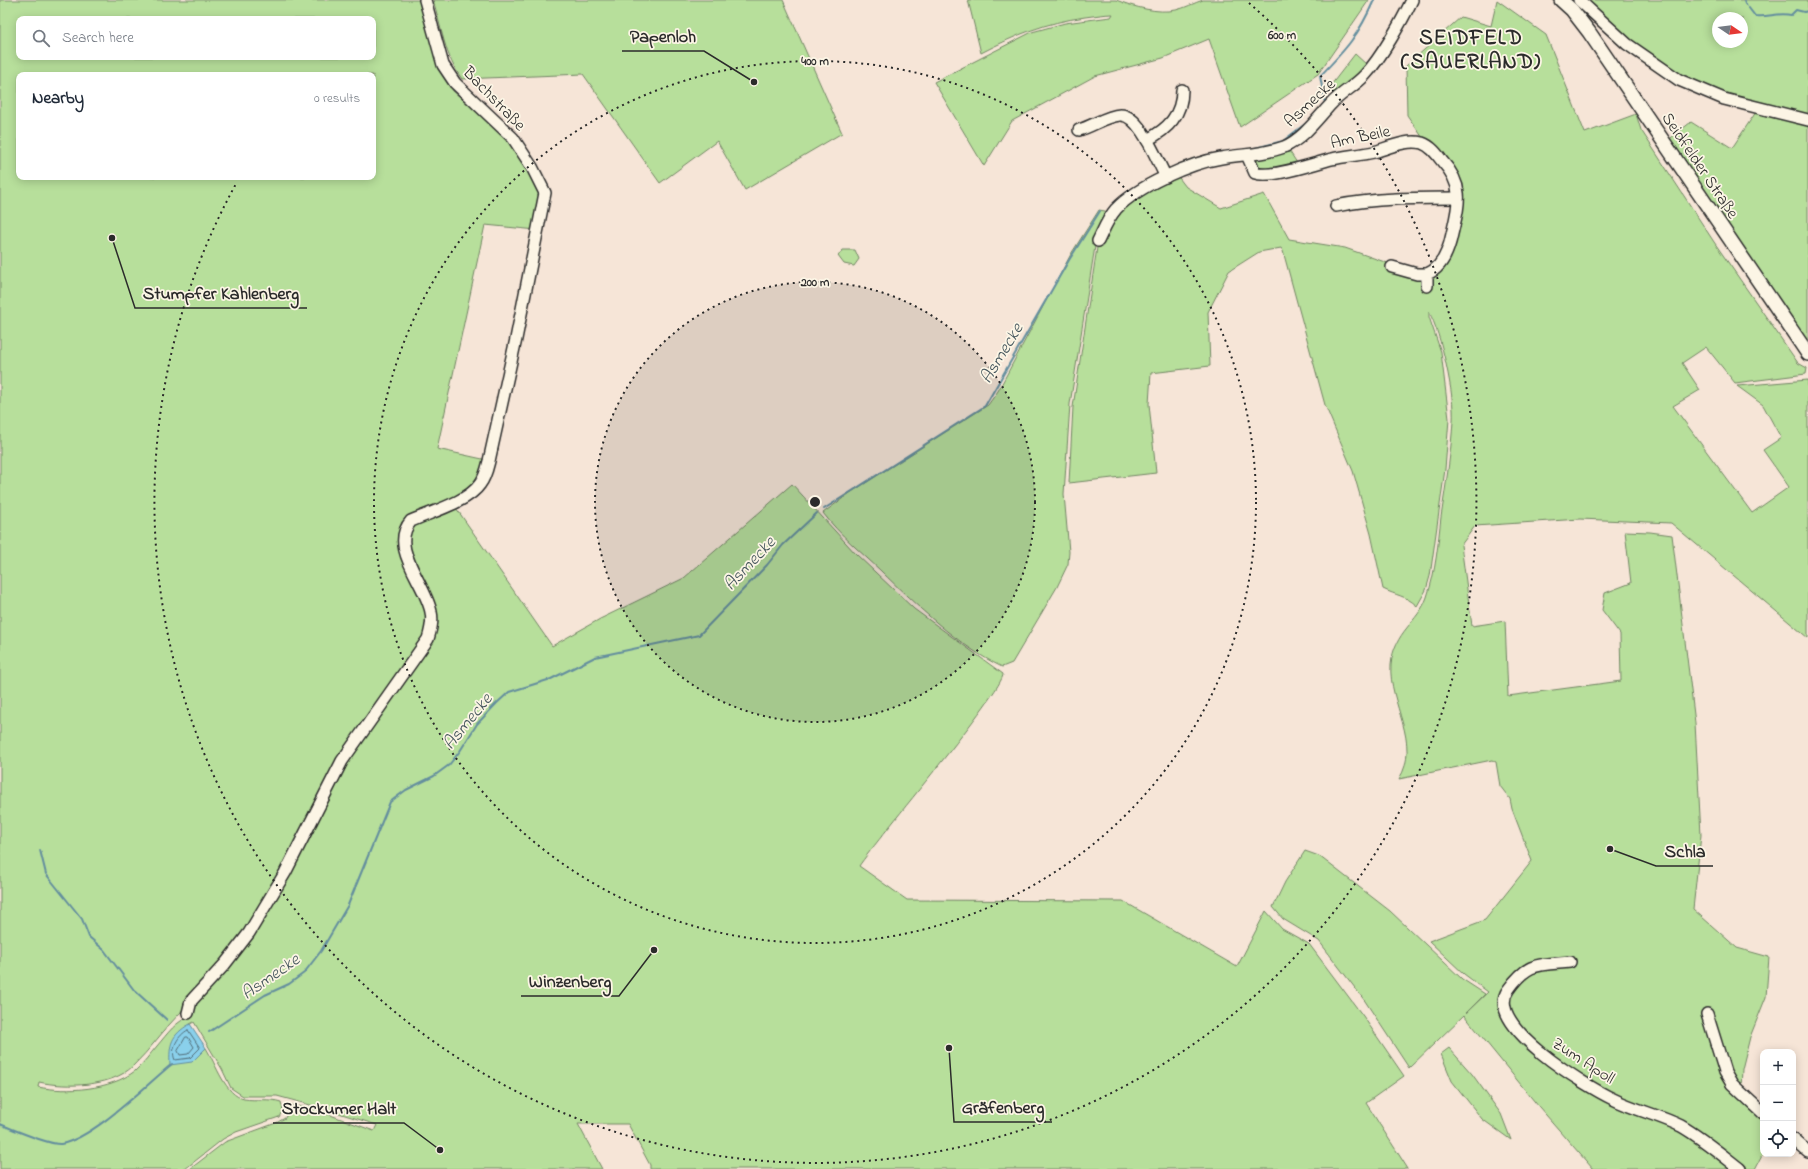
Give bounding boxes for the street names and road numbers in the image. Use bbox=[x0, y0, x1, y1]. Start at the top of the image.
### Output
street label: Bachstraße bbox=[456, 60, 532, 137]
street label: Asmecke bbox=[1279, 72, 1342, 134]
street label: Seidfelder Straße bbox=[1655, 108, 1745, 224]
street label: Am Beile bbox=[1328, 119, 1393, 156]
street label: Zum Apoll bbox=[1547, 1032, 1620, 1091]

